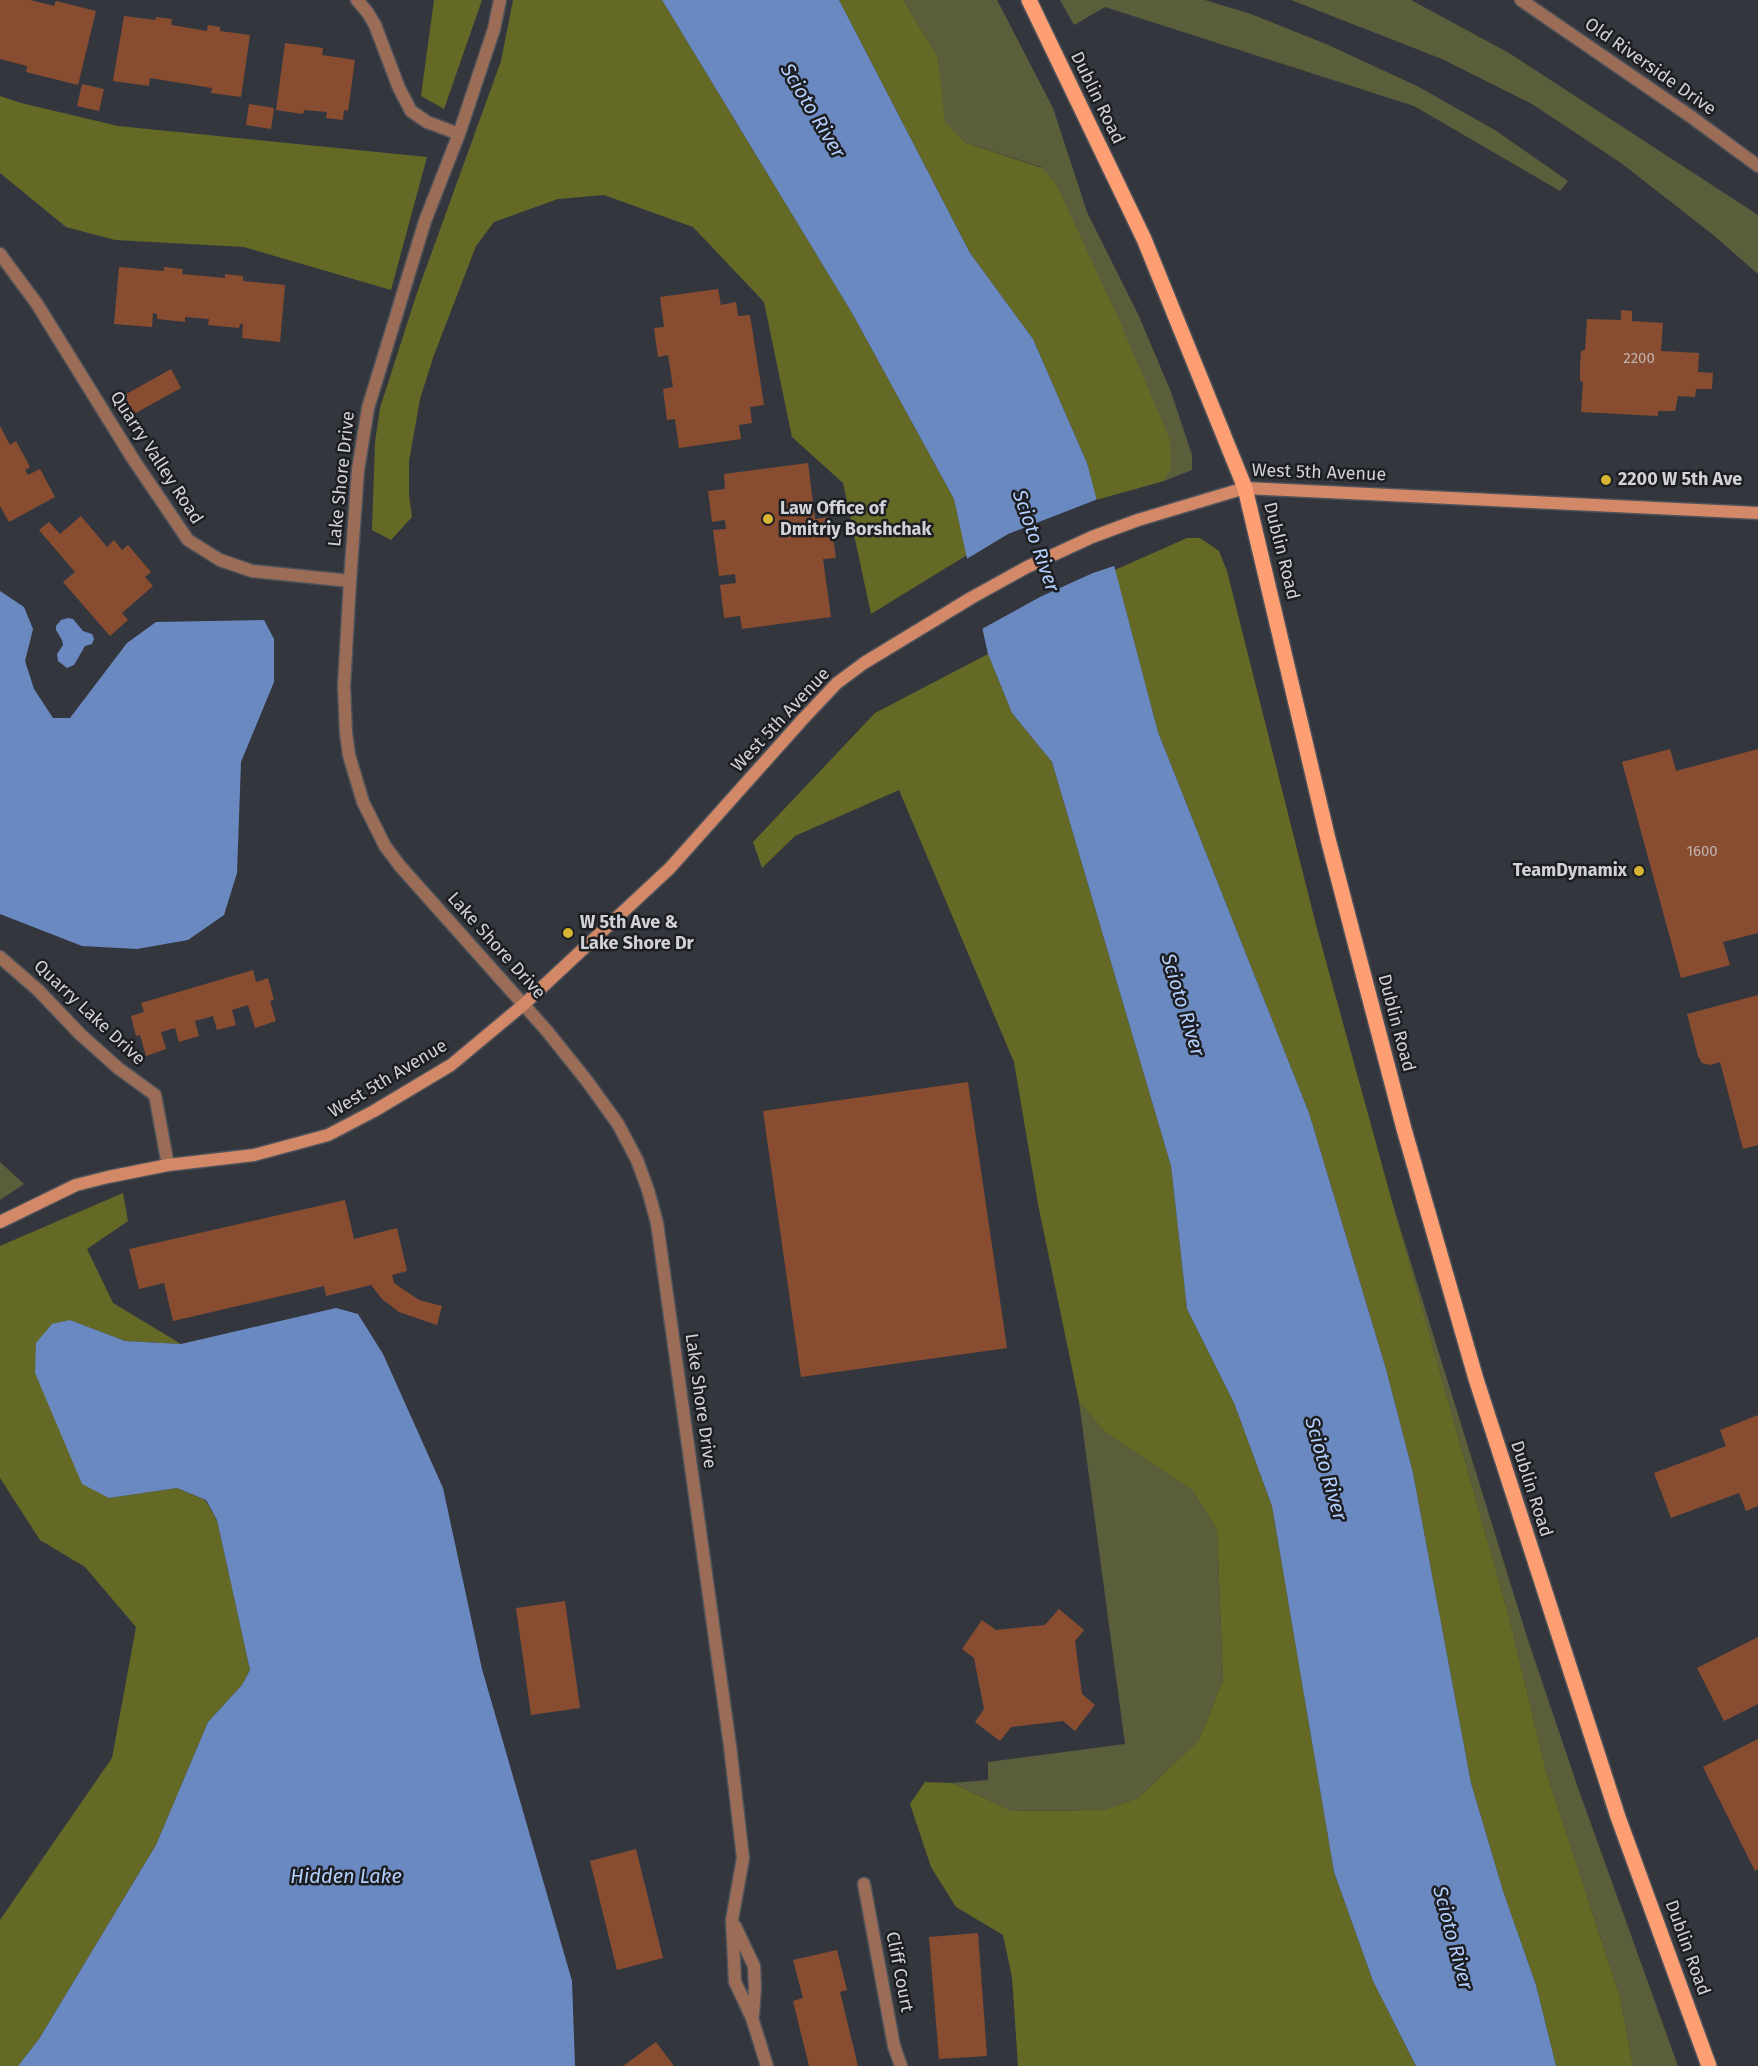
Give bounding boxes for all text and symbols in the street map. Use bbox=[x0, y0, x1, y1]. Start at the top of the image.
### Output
street label: Old Riverside Drive bbox=[1580, 14, 1720, 120]
street label: Dublin Road bbox=[1065, 48, 1129, 148]
water label: Scioto River bbox=[774, 59, 850, 163]
house number: 2200 bbox=[1623, 350, 1655, 368]
street label: Quarry Valley Road bbox=[105, 387, 207, 529]
street label: Lake Shore Drive bbox=[324, 410, 360, 548]
street label: West 5th Avenue bbox=[1251, 460, 1387, 486]
place label: 2200 W 5th Ave bbox=[1618, 469, 1742, 491]
marker: 2200 W 5th Ave bbox=[1599, 473, 1613, 487]
water label: Scioto River bbox=[1006, 487, 1064, 595]
place label: Law Office of Dmitriy Borshchak bbox=[780, 498, 931, 540]
street label: Dublin Road bbox=[1258, 500, 1304, 602]
marker: Law Office of Dmitriy Borshchak bbox=[761, 512, 775, 526]
street label: West 5th Avenue bbox=[727, 663, 835, 777]
house number: 1600 bbox=[1686, 843, 1718, 861]
place label: TeamDynamix bbox=[1513, 860, 1627, 882]
marker: TeamDynamix bbox=[1632, 864, 1646, 878]
street label: Lake Shore Drive bbox=[442, 888, 550, 1004]
place label: W 5th Ave & Lake Shore Dr bbox=[580, 912, 694, 954]
marker: W 5th Ave & Lake Shore Dr bbox=[561, 926, 575, 940]
water label: Scioto River bbox=[1155, 951, 1209, 1059]
street label: Quarry Lake Drive bbox=[29, 956, 149, 1070]
street label: Dublin Road bbox=[1373, 972, 1419, 1074]
street label: West 5th Avenue bbox=[325, 1035, 451, 1123]
street label: Lake Shore Drive bbox=[680, 1332, 720, 1470]
water label: Scioto River bbox=[1299, 1415, 1351, 1523]
street label: Dublin Road bbox=[1505, 1438, 1557, 1540]
water label: Hidden Lake bbox=[290, 1865, 402, 1889]
water label: Scioto River bbox=[1427, 1884, 1477, 1992]
street label: Dublin Road bbox=[1660, 1897, 1714, 1999]
street label: Cliff Court bbox=[881, 1930, 917, 2014]

